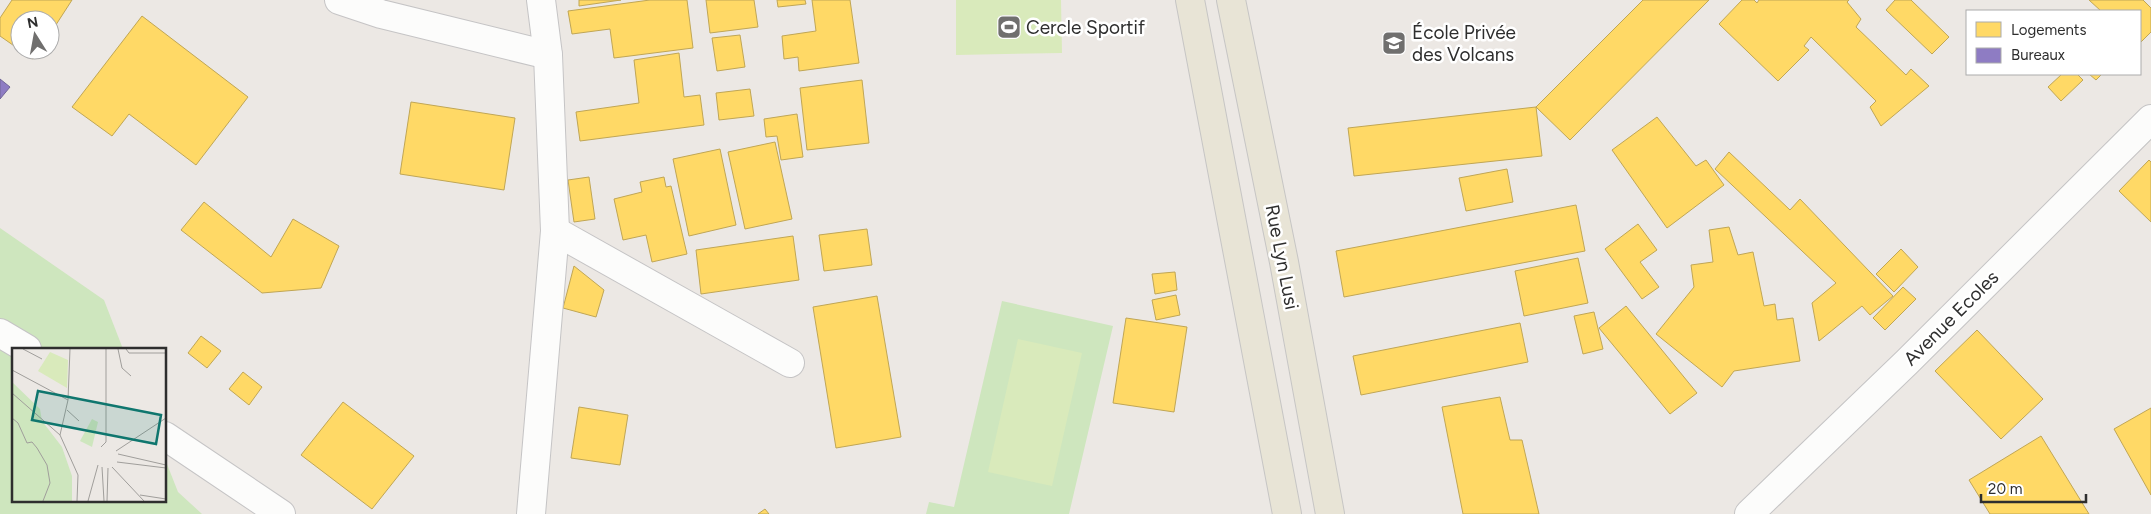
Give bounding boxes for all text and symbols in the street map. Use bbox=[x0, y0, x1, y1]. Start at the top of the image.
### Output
north arrow bbox=[10, 10, 60, 60]
legend bbox=[1966, 10, 2141, 75]
text: N bbox=[26, 13, 40, 32]
sports icon: Cercle Sportif bbox=[996, 14, 1022, 40]
place label: Cercle Sportif bbox=[1026, 16, 1145, 39]
place label: École Privée des Volcans bbox=[1412, 21, 1516, 66]
text: Logements bbox=[2011, 21, 2086, 39]
school or university icon: École Privée des Volcans bbox=[1381, 30, 1407, 56]
text: Bureaux bbox=[2011, 46, 2065, 64]
street label: Rue Lyn Lusi bbox=[1261, 203, 1303, 311]
street label: Avenue Ecoles bbox=[1899, 266, 2003, 370]
inset map bbox=[12, 348, 166, 502]
scale bar bbox=[1981, 472, 2086, 504]
text: 20 m bbox=[1988, 480, 2022, 498]

